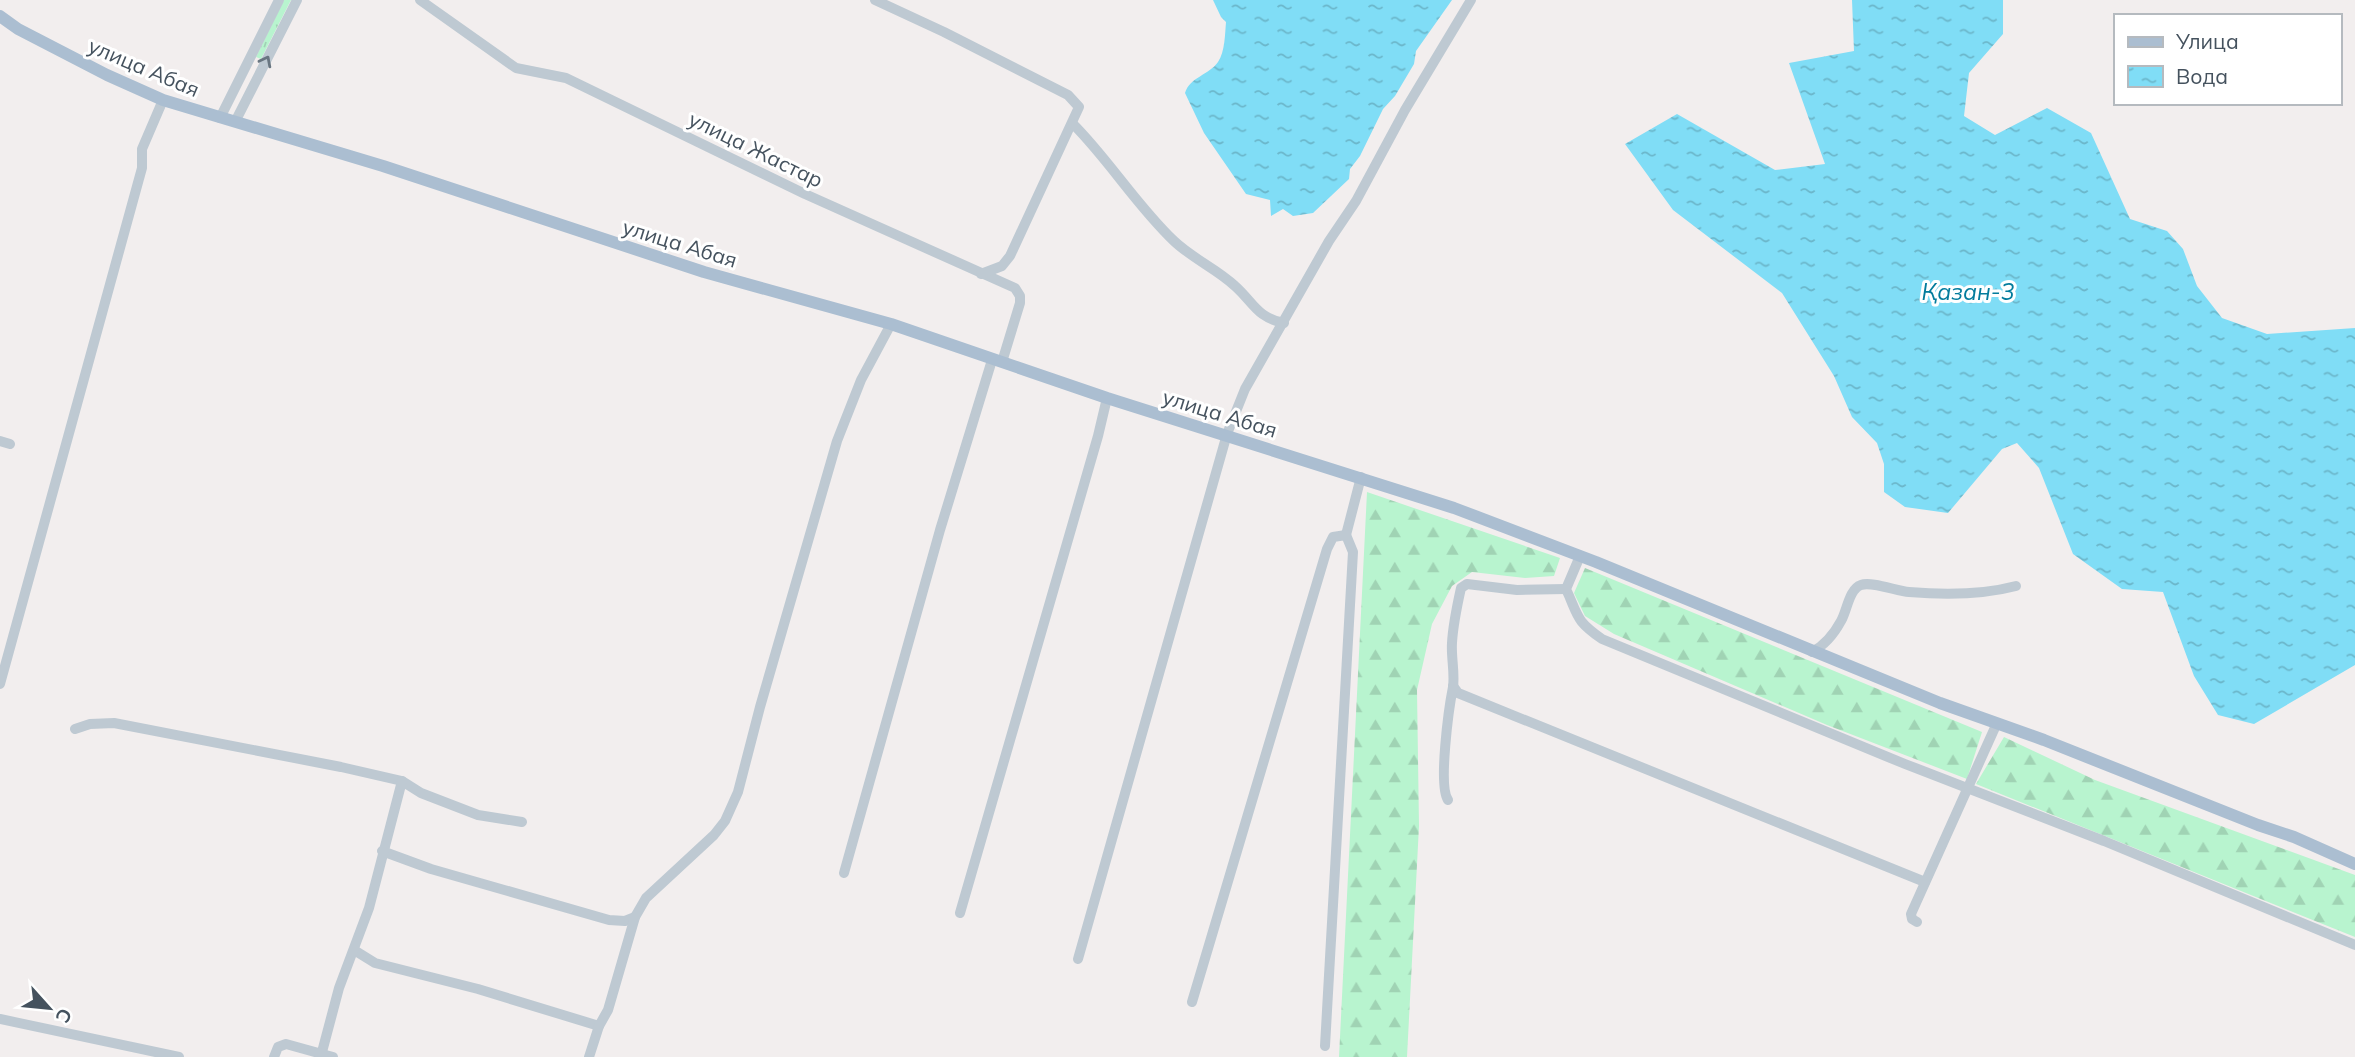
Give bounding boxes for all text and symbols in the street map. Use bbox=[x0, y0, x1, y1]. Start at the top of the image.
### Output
legend bbox=[2114, 14, 2341, 105]
text: Улица bbox=[2175, 28, 2239, 54]
street label: улица Абая bbox=[84, 32, 204, 102]
one-way arrow bbox=[257, 56, 271, 68]
text: Вода bbox=[2176, 63, 2228, 89]
street label: улица Жастар bbox=[685, 105, 827, 193]
street label: улица Абая bbox=[620, 213, 740, 273]
water label: Қазан-3 bbox=[1922, 277, 2015, 306]
street label: улица Абая bbox=[1160, 383, 1280, 443]
north arrow bbox=[14, 973, 84, 1043]
text: С bbox=[51, 1004, 78, 1027]

